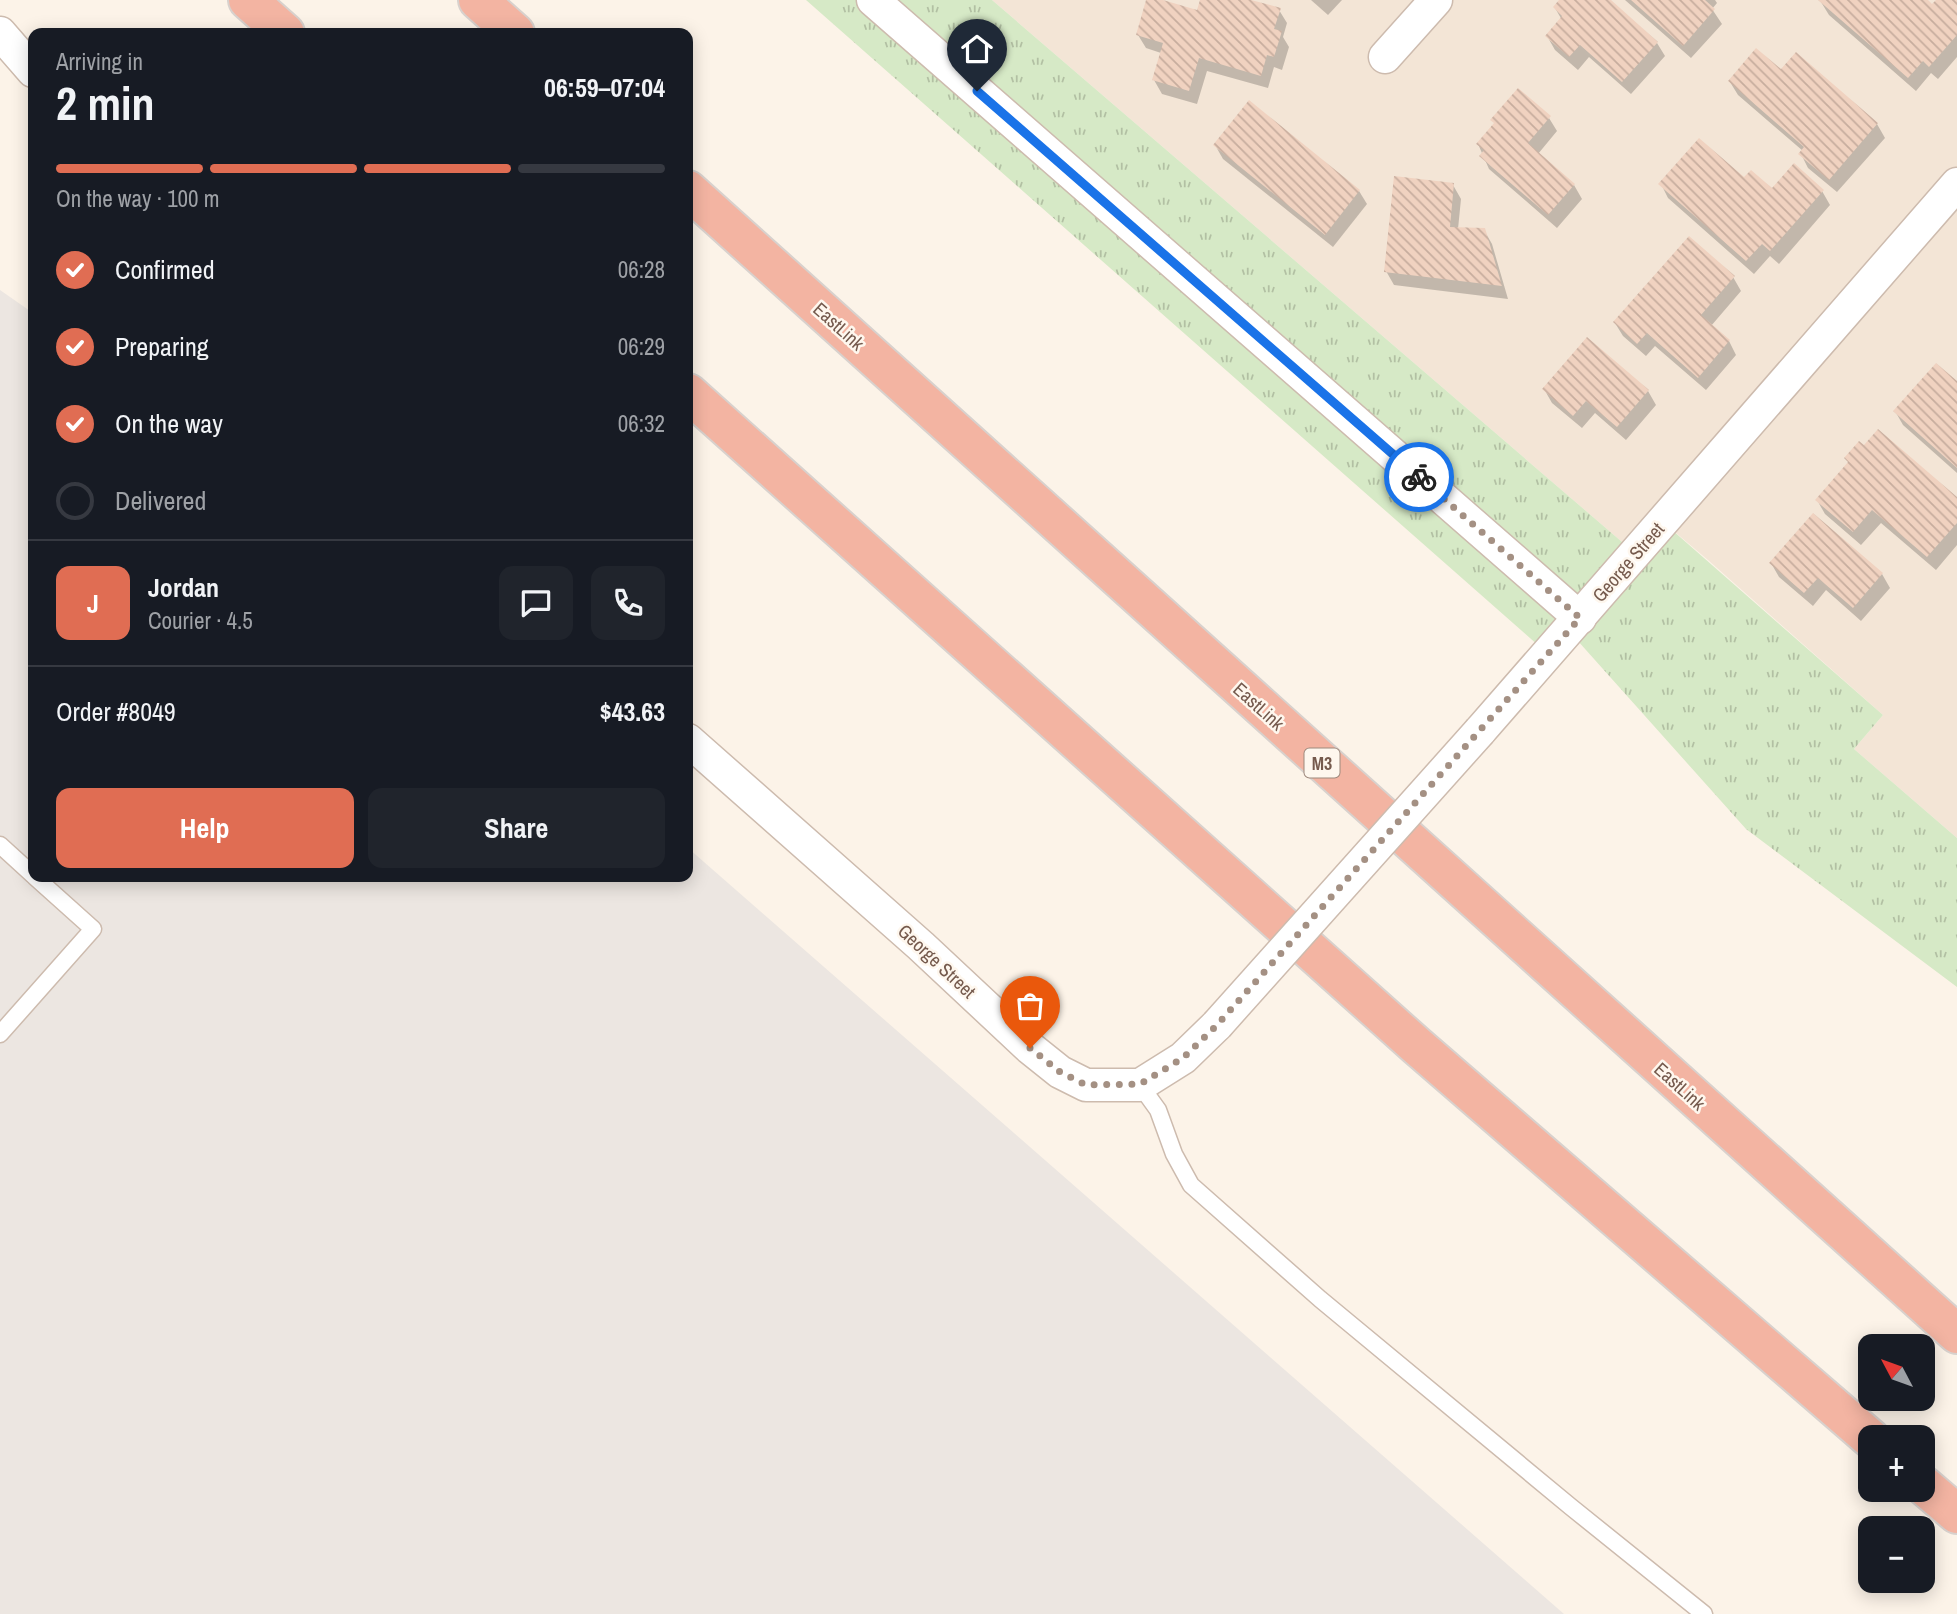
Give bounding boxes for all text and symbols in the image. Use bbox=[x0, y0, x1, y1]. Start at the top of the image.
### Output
pin bbox=[947, 19, 1007, 91]
icon: home bbox=[958, 30, 996, 68]
text: Arriving in bbox=[56, 46, 143, 77]
text: 06:59–07:04 bbox=[544, 70, 665, 105]
text: 2 min bbox=[56, 72, 155, 134]
text: On the way · 100 m bbox=[56, 183, 220, 214]
icon: check bbox=[56, 251, 94, 289]
text: Confirmed bbox=[115, 252, 215, 287]
text: 06:28 bbox=[618, 254, 665, 285]
street label: EastLink bbox=[808, 296, 870, 356]
icon: check bbox=[56, 328, 94, 366]
text: Preparing bbox=[115, 329, 209, 364]
text: 06:29 bbox=[618, 331, 665, 362]
icon: check bbox=[56, 405, 94, 443]
text: On the way bbox=[115, 406, 223, 441]
text: 06:32 bbox=[618, 408, 665, 439]
courier bbox=[1384, 442, 1454, 512]
icon: bike bbox=[1400, 458, 1438, 496]
text: Delivered bbox=[115, 483, 206, 518]
street label: George Street bbox=[1586, 516, 1670, 607]
button: chat bbox=[499, 566, 573, 640]
button: phone bbox=[591, 566, 665, 640]
text: Jordan bbox=[148, 570, 219, 605]
text: J bbox=[87, 586, 99, 621]
text: Courier · 4.5 bbox=[148, 605, 253, 636]
street label: EastLink bbox=[1228, 676, 1290, 736]
text: Order #8049 bbox=[56, 694, 176, 729]
text: $43.63 bbox=[600, 694, 665, 729]
road number: M3 bbox=[1304, 748, 1340, 778]
button: Help bbox=[56, 788, 354, 868]
button: Share bbox=[368, 788, 665, 868]
street label: George Street bbox=[892, 918, 982, 1004]
pin bbox=[1000, 976, 1060, 1048]
icon: bag bbox=[1011, 987, 1049, 1025]
street label: EastLink bbox=[1649, 1056, 1711, 1116]
north arrow bbox=[1858, 1334, 1936, 1410]
map controls bbox=[1858, 1334, 1935, 1593]
button: + bbox=[1858, 1425, 1935, 1502]
button: − bbox=[1858, 1516, 1935, 1593]

